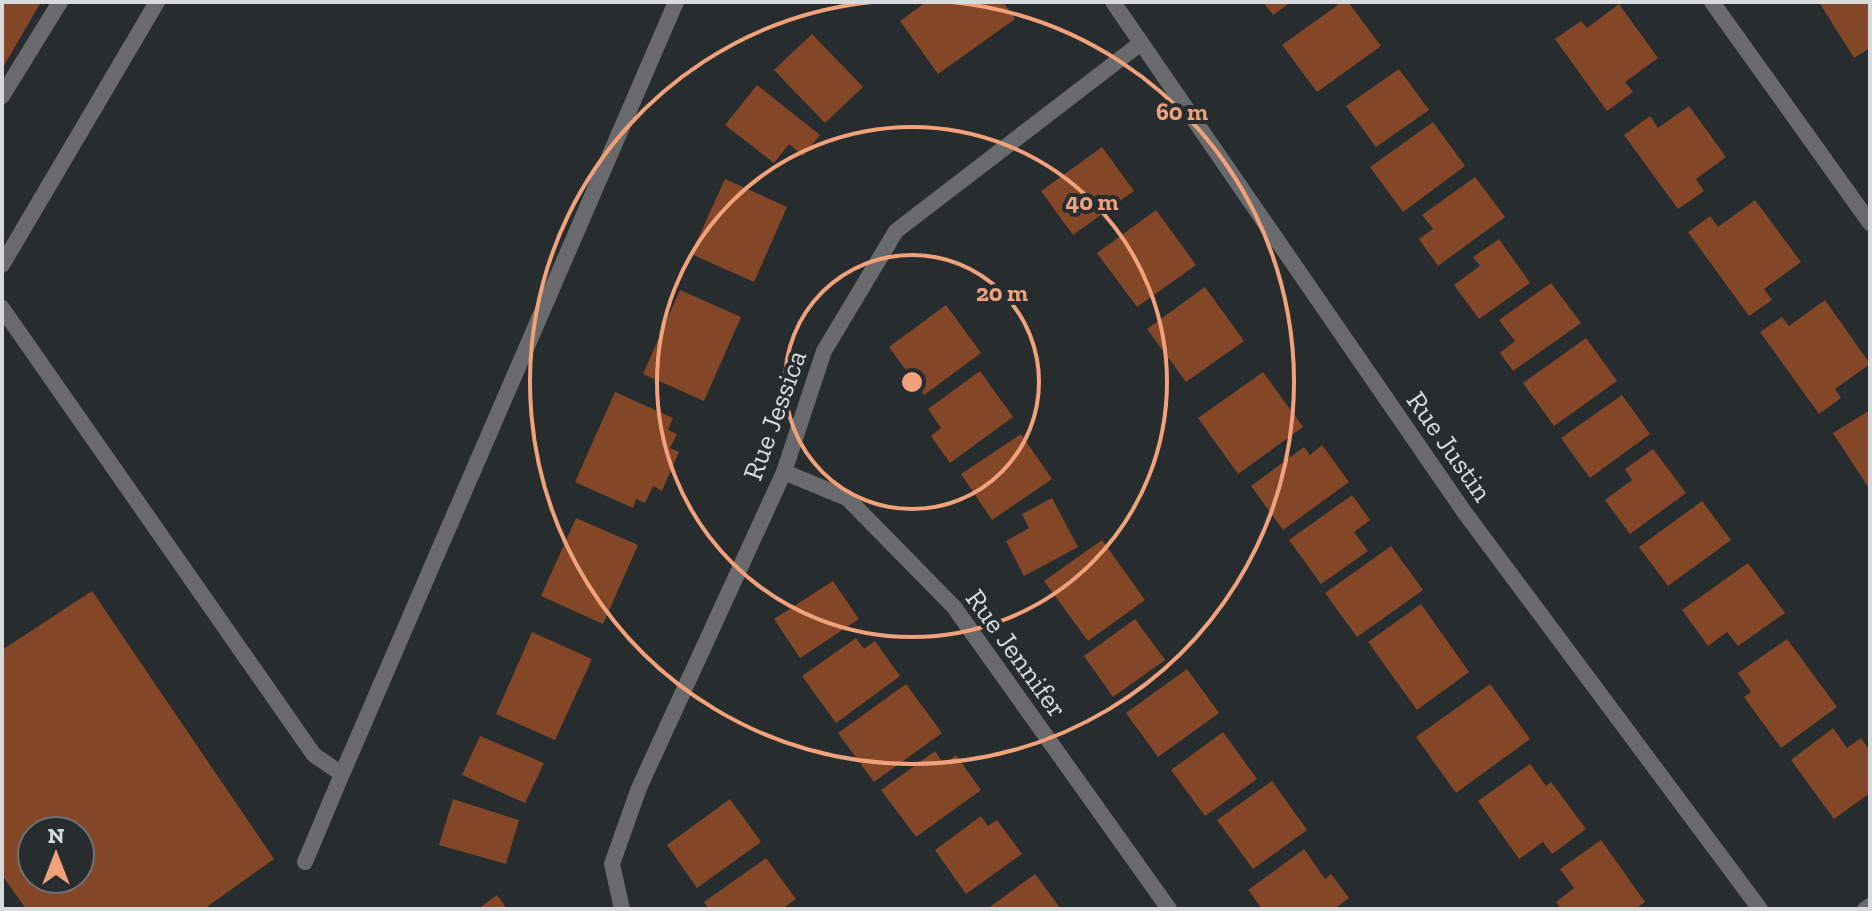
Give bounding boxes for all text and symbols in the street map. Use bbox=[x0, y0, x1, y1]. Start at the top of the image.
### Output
text: 60 m bbox=[1156, 97, 1208, 126]
text: 40 m bbox=[1065, 187, 1119, 216]
text: 20 m bbox=[976, 278, 1028, 307]
street label: Rue Jessica bbox=[736, 345, 813, 485]
centre of rings bbox=[898, 368, 926, 396]
street label: Rue Justin bbox=[1400, 385, 1499, 508]
street label: Rue Jennifer bbox=[959, 583, 1074, 724]
north arrow bbox=[16, 815, 96, 895]
text: N bbox=[48, 822, 65, 849]

